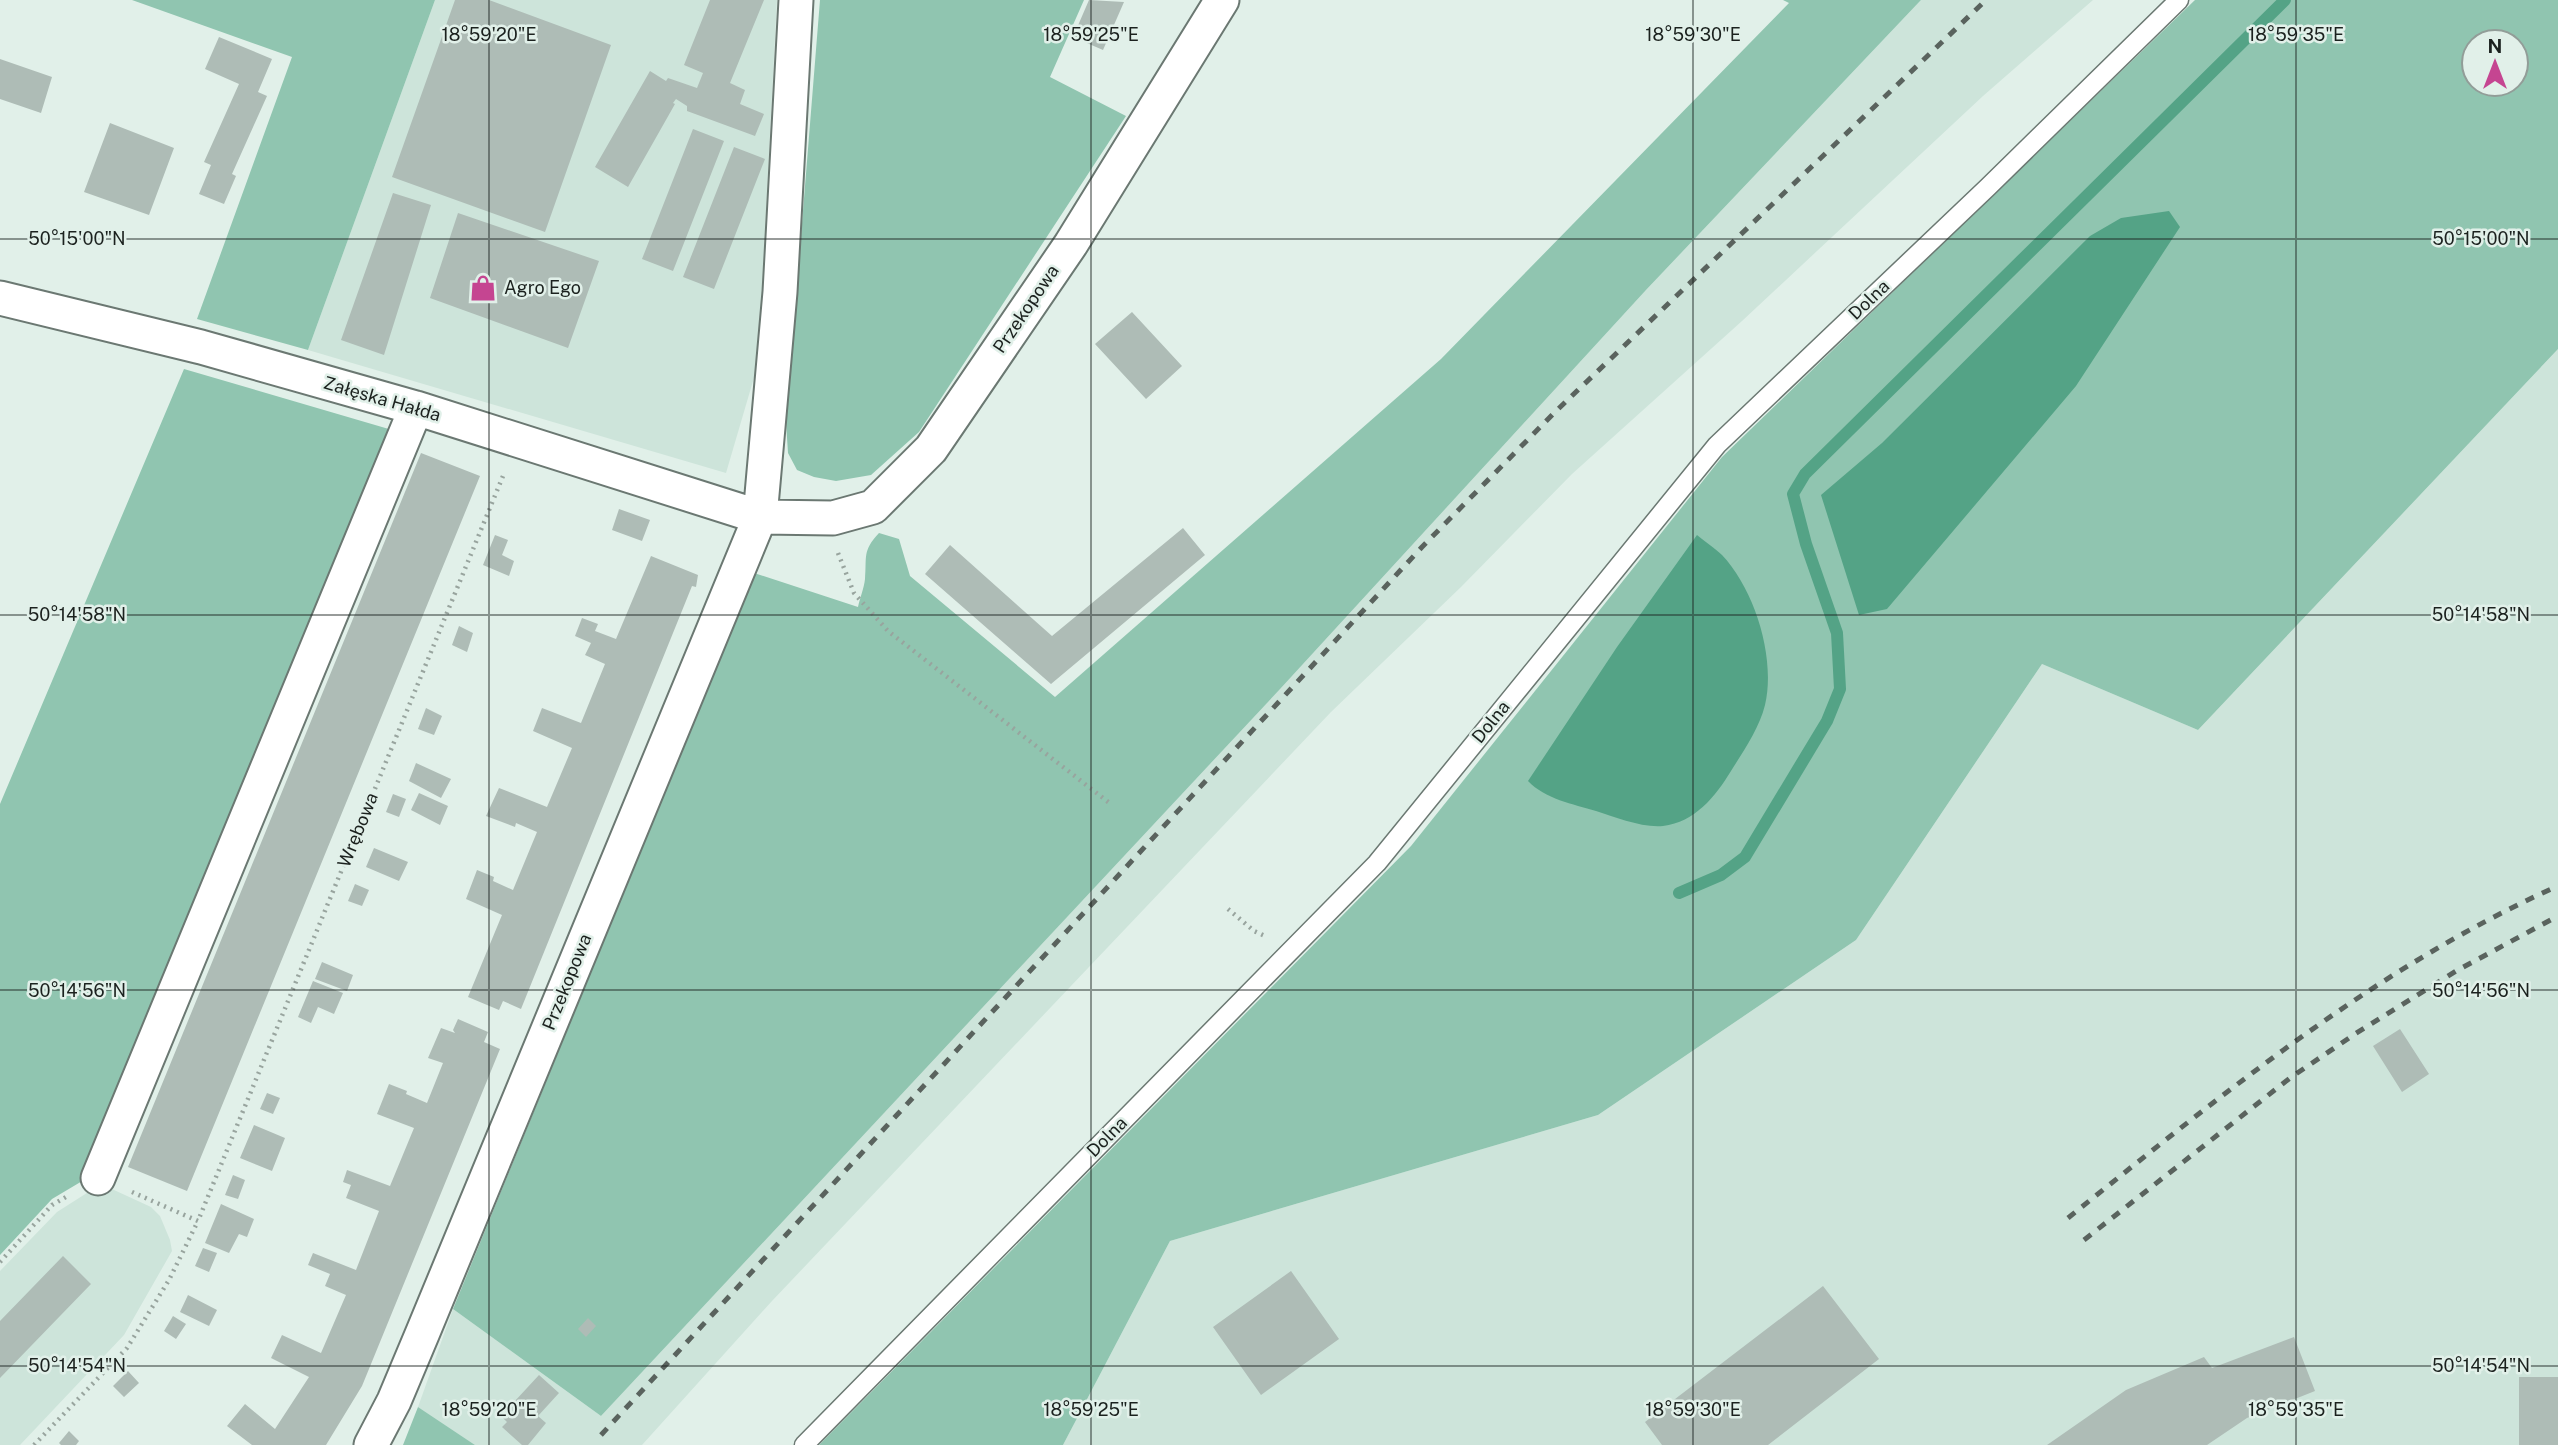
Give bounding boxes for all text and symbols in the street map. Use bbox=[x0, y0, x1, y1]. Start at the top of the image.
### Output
text: 18°59'20"E bbox=[441, 24, 537, 45]
text: 18°59'25"E bbox=[1043, 24, 1139, 45]
text: 18°59'30"E bbox=[1645, 24, 1741, 45]
text: 18°59'35"E bbox=[2248, 24, 2344, 45]
north arrow bbox=[2460, 28, 2530, 98]
text: N bbox=[2488, 35, 2502, 57]
text: 50°15'00"N bbox=[28, 228, 126, 249]
text: 50°15'00"N bbox=[2432, 228, 2530, 249]
street label: Przekopowa bbox=[988, 261, 1063, 357]
shop icon: Agro Ego bbox=[468, 273, 498, 303]
street label: Dolna bbox=[1844, 275, 1893, 324]
place label: Agro Ego bbox=[504, 277, 581, 298]
street label: Załęska Hałda bbox=[321, 372, 443, 425]
text: 50°14'58"N bbox=[28, 604, 126, 625]
text: 50°14'58"N bbox=[2432, 604, 2530, 625]
street label: Dolna bbox=[1467, 696, 1514, 747]
street label: Wrębowa bbox=[333, 789, 382, 870]
street label: Przekopowa bbox=[538, 931, 595, 1033]
text: 50°14'56"N bbox=[28, 980, 126, 1001]
text: 50°14'56"N bbox=[2432, 980, 2530, 1001]
street label: Dolna bbox=[1082, 1112, 1131, 1161]
text: 50°14'54"N bbox=[28, 1355, 126, 1376]
text: 50°14'54"N bbox=[2432, 1355, 2530, 1376]
text: 18°59'20"E bbox=[441, 1399, 537, 1420]
text: 18°59'25"E bbox=[1043, 1399, 1139, 1420]
text: 18°59'30"E bbox=[1645, 1399, 1741, 1420]
text: 18°59'35"E bbox=[2248, 1399, 2344, 1420]

